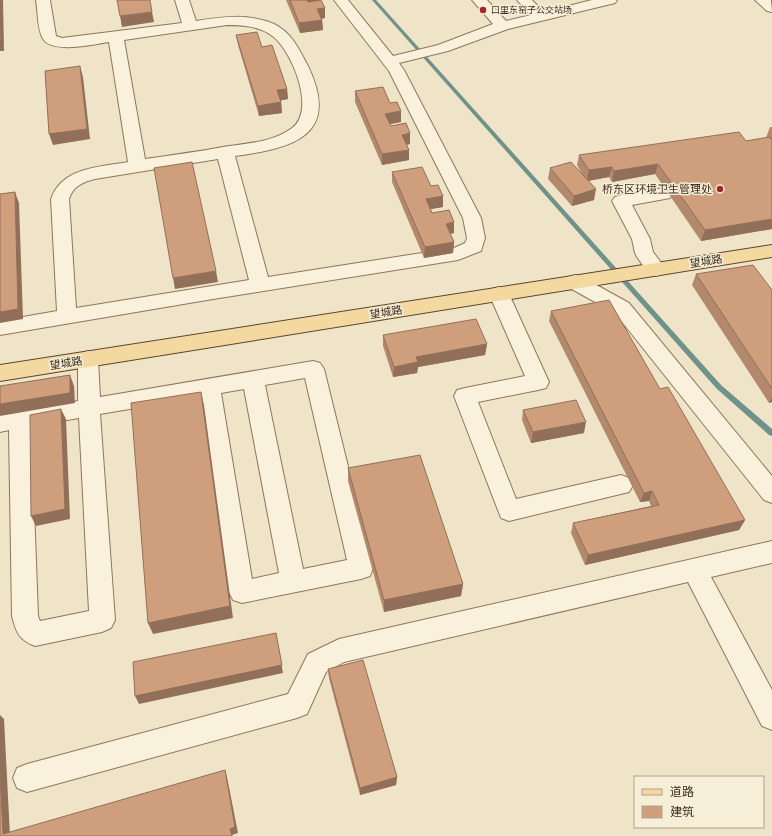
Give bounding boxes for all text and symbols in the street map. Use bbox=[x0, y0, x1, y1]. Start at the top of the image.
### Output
place label: 口里东窑子公交站场 bbox=[491, 2, 572, 16]
marker: 口里东窑子公交站场 bbox=[478, 5, 488, 15]
place label: 桥东区环境卫生管理处 bbox=[602, 180, 712, 196]
marker: 桥东区环境卫生管理处 bbox=[715, 184, 725, 194]
street label: 望城路 bbox=[688, 250, 723, 270]
street label: 望城路 bbox=[368, 301, 403, 321]
street label: 望城路 bbox=[48, 352, 83, 372]
legend bbox=[634, 776, 764, 828]
text: 道路 bbox=[670, 782, 694, 800]
text: 建筑 bbox=[670, 802, 694, 820]

